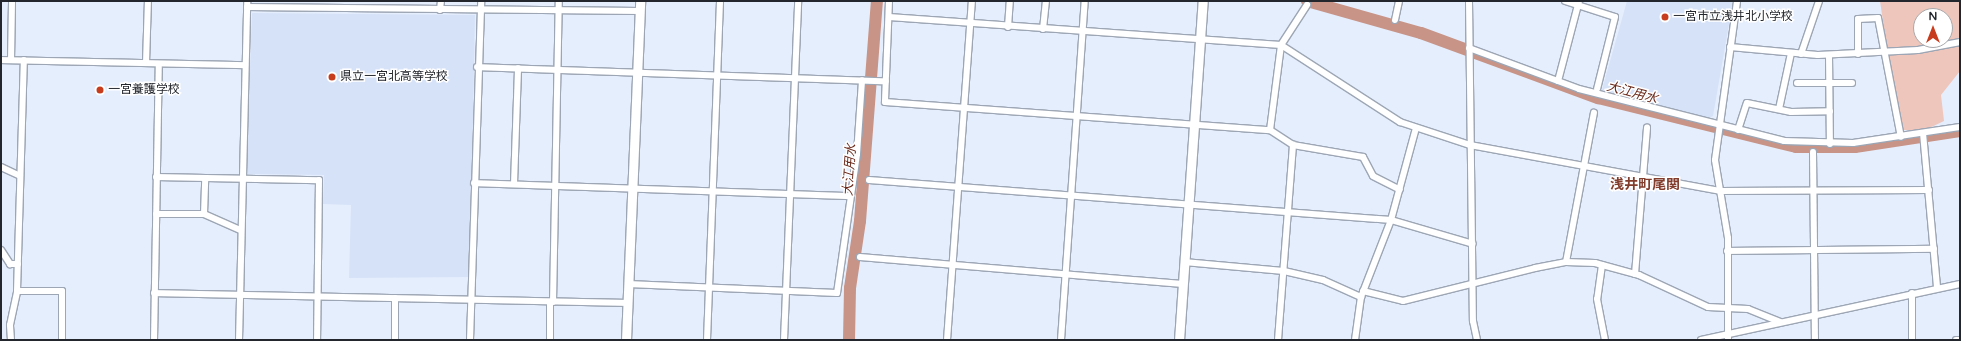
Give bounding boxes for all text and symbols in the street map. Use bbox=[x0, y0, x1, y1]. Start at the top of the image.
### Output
north arrow bbox=[1913, 8, 1953, 48]
place label: 一宮市立浅井北小学校 bbox=[1673, 10, 1793, 24]
text: N bbox=[1929, 10, 1937, 23]
marker: 一宮市立浅井北小学校 bbox=[1660, 12, 1670, 22]
place label: 県立一宮北高等学校 bbox=[340, 70, 448, 84]
marker: 県立一宮北高等学校 bbox=[327, 72, 337, 82]
water label: 大江用水 bbox=[1605, 79, 1659, 107]
place label: 一宮養護学校 bbox=[108, 83, 180, 97]
marker: 一宮養護学校 bbox=[95, 85, 105, 95]
water label: 大江用水 bbox=[840, 144, 860, 196]
district label: 浅井町尾関 bbox=[1610, 177, 1680, 193]

